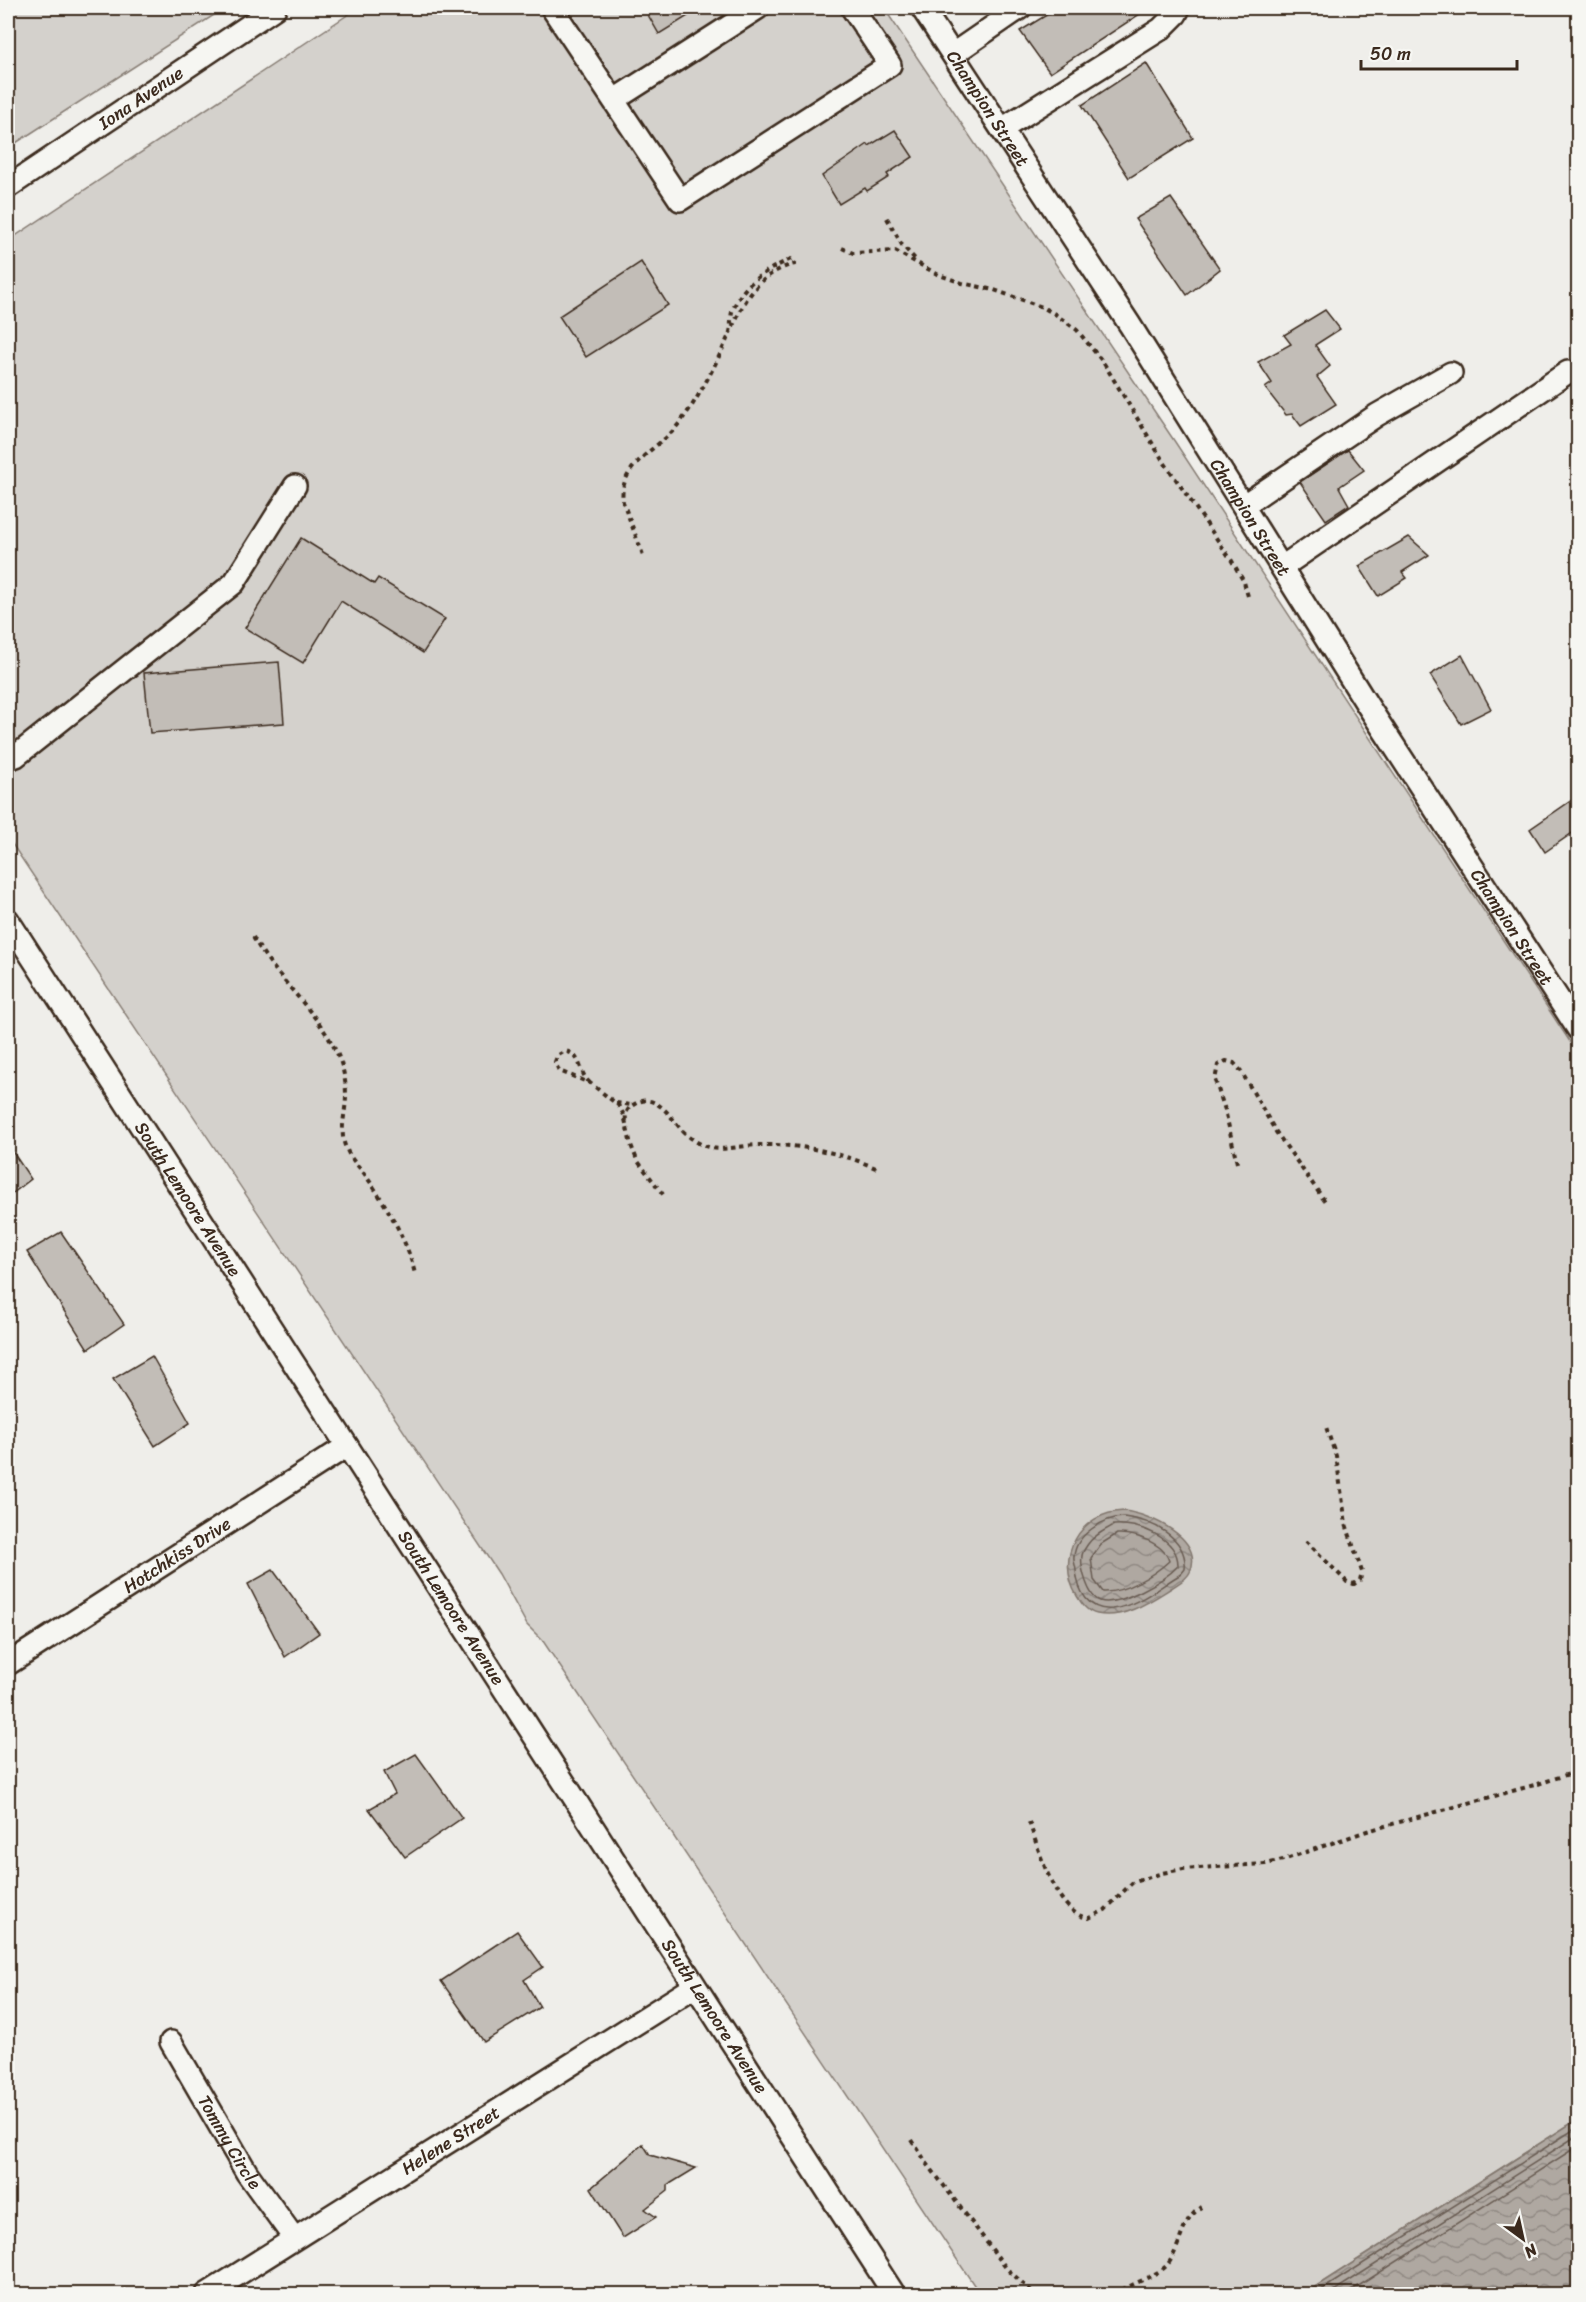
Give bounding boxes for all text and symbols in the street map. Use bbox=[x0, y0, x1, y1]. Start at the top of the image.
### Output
scale bar bbox=[1361, 33, 1517, 71]
text: 50 m bbox=[1370, 38, 1411, 70]
street label: Champion Street bbox=[938, 43, 1038, 173]
street label: Iona Avenue bbox=[91, 58, 190, 139]
street label: Champion Street bbox=[1201, 452, 1299, 583]
street label: Champion Street bbox=[1462, 862, 1562, 992]
street label: South Lemoore Avenue bbox=[126, 1115, 250, 1283]
street label: Hotchkiss Drive bbox=[116, 1508, 238, 1602]
street label: South Lemoore Avenue bbox=[389, 1523, 514, 1692]
street label: South Lemoore Avenue bbox=[653, 1932, 777, 2100]
street label: Tommy Circle bbox=[189, 2089, 270, 2197]
street label: Helene Street bbox=[395, 2097, 507, 2184]
north arrow bbox=[1493, 2209, 1553, 2269]
text: N bbox=[1518, 2235, 1544, 2267]

